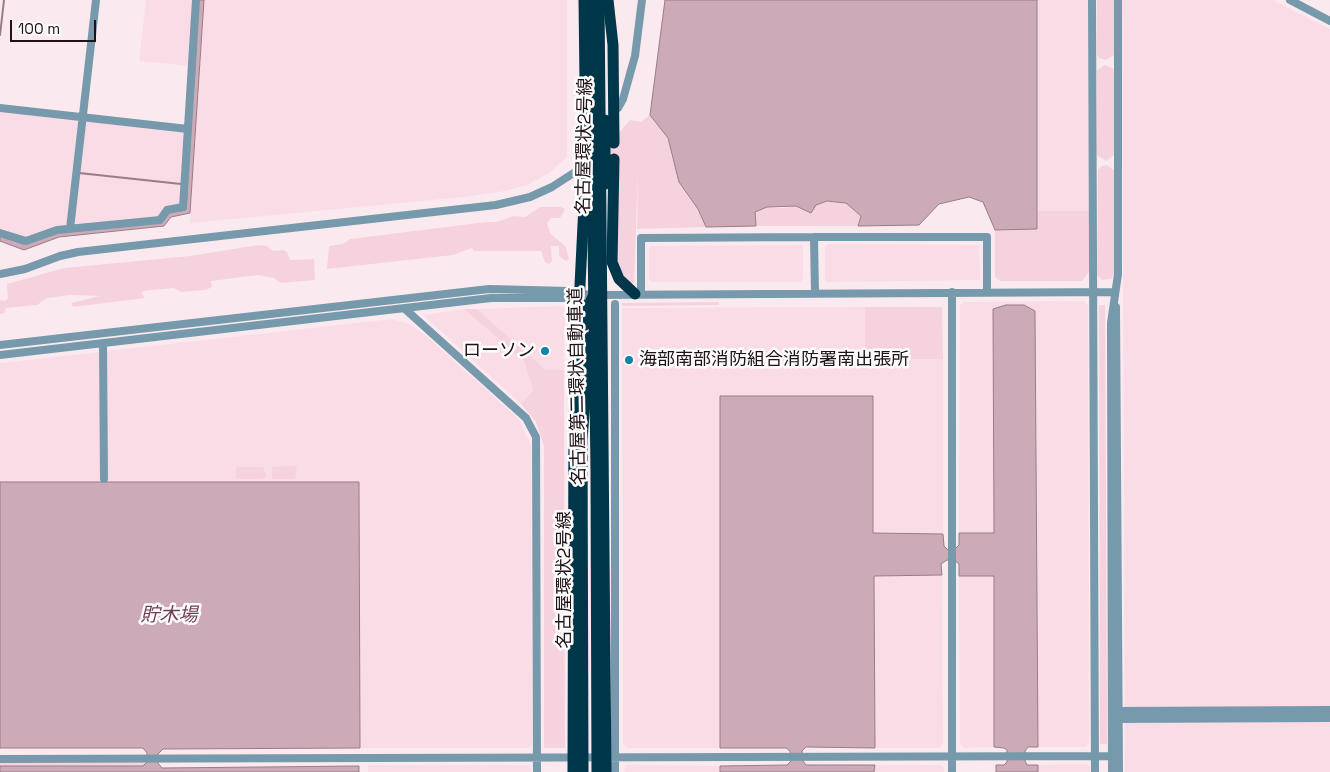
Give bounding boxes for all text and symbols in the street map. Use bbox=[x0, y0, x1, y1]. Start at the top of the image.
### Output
scale bar bbox=[12, 10, 99, 42]
text: 100 m bbox=[18, 19, 60, 38]
street label: 名古屋環状2号線 bbox=[573, 77, 597, 215]
street label: 名古屋第二環状自動車道 bbox=[565, 287, 591, 485]
place label: ローソン bbox=[463, 340, 535, 362]
marker: ローソン bbox=[539, 345, 551, 357]
place label: 海部南部消防組合消防署南出張所 bbox=[639, 349, 909, 371]
marker: 海部南部消防組合消防署南出張所 bbox=[623, 354, 635, 366]
street label: 名古屋環状2号線 bbox=[554, 512, 576, 648]
water label: 貯木場 bbox=[141, 605, 197, 627]

